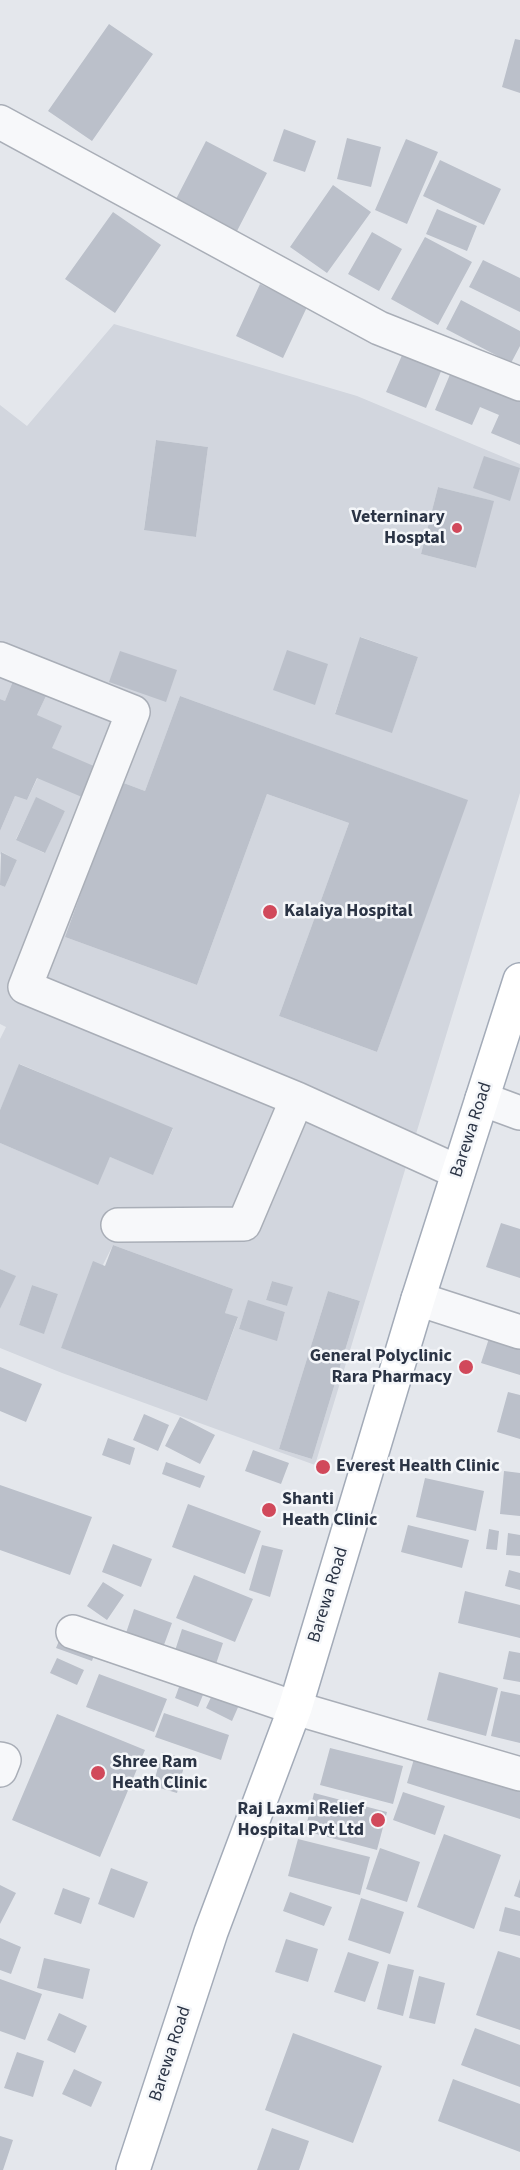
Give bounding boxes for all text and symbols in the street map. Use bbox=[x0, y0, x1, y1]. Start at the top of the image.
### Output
place label: Veterninary Hosptal bbox=[351, 507, 445, 550]
marker: Veterninary Hosptal bbox=[450, 521, 464, 535]
place label: Kalaiya Hospital bbox=[284, 901, 413, 923]
marker: Kalaiya Hospital bbox=[261, 903, 279, 921]
street label: Barewa Road bbox=[446, 1080, 498, 1180]
place label: General Polyclinic Rara Pharmacy bbox=[310, 1346, 452, 1388]
marker: General Polyclinic Rara Pharmacy bbox=[457, 1358, 475, 1376]
place label: Everest Health Clinic bbox=[336, 1456, 500, 1478]
marker: Everest Health Clinic bbox=[314, 1458, 332, 1476]
place label: Shanti Heath Clinic bbox=[282, 1489, 377, 1532]
marker: Shanti Heath Clinic bbox=[260, 1501, 278, 1519]
street label: Barewa Road bbox=[304, 1545, 354, 1645]
place label: Shree Ram Heath Clinic bbox=[112, 1752, 207, 1794]
marker: Shree Ram Heath Clinic bbox=[89, 1764, 107, 1782]
place label: Raj Laxmi Relief Hospital Pvt Ltd bbox=[237, 1799, 364, 1842]
marker: Raj Laxmi Relief Hospital Pvt Ltd bbox=[369, 1811, 387, 1829]
street label: Barewa Road bbox=[145, 2004, 197, 2104]

